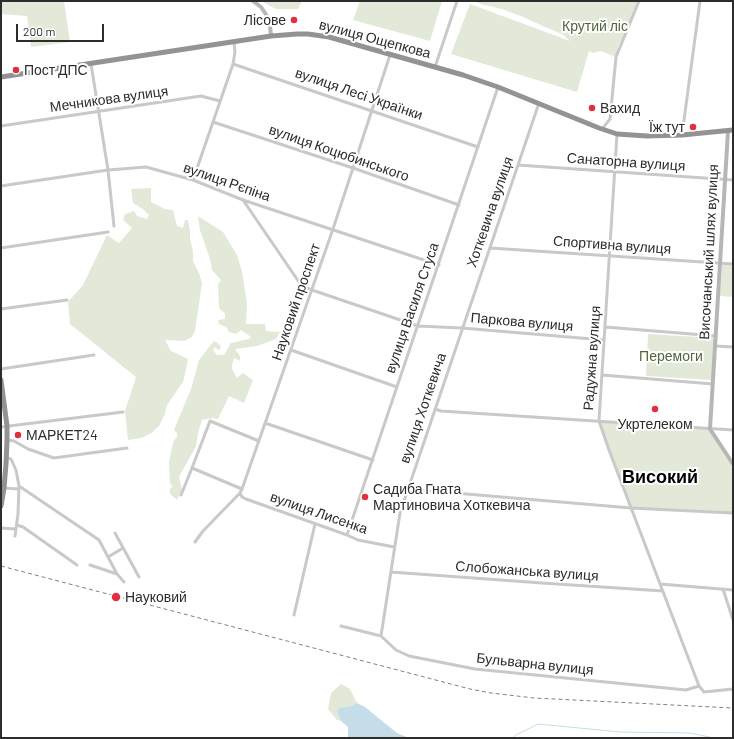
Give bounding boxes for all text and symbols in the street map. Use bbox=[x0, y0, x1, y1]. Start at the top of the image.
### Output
place label: Лісове bbox=[244, 12, 286, 28]
marker: Лісове bbox=[289, 15, 299, 25]
scale bar bbox=[18, 16, 106, 42]
street label: вулиця Ощепкова bbox=[317, 16, 433, 62]
park label: Крутий ліс bbox=[562, 18, 628, 34]
text: 200 m bbox=[23, 24, 55, 38]
place label: Пост ДПС bbox=[24, 62, 88, 78]
street label: вулиця Лесі Українки bbox=[293, 64, 425, 124]
marker: Пост ДПС bbox=[11, 65, 21, 75]
street label: Мечникова вулиця bbox=[49, 82, 169, 116]
place label: Вахид bbox=[600, 100, 640, 116]
marker: Вахид bbox=[587, 103, 597, 113]
place label: Їж тут bbox=[649, 119, 685, 135]
street label: вулиця Коцюбинського bbox=[267, 121, 411, 185]
marker: Їж тут bbox=[688, 122, 698, 132]
street label: Санаторна вулиця bbox=[566, 149, 686, 175]
street label: Хоткевича вулиця bbox=[463, 155, 517, 269]
street label: вулиця Рєпіна bbox=[181, 159, 273, 205]
street label: Височанський шлях вулиця bbox=[696, 164, 722, 340]
street label: Спортивна вулиця bbox=[552, 232, 672, 258]
street label: вулиця Василя Стуса bbox=[382, 240, 442, 376]
street label: Науковий проспект bbox=[268, 241, 324, 363]
street label: Радужна вулиця bbox=[580, 305, 604, 411]
street label: Паркова вулиця bbox=[470, 309, 574, 335]
park label: Перемоги bbox=[639, 348, 703, 364]
street label: вулиця Хоткевича bbox=[396, 351, 450, 465]
marker: Укртелеком bbox=[650, 404, 660, 414]
place label: Укртелеком bbox=[617, 416, 693, 432]
place label: МАРКЕТ24 bbox=[26, 427, 98, 443]
marker: МАРКЕТ24 bbox=[13, 430, 23, 440]
district label: Високий bbox=[622, 466, 698, 488]
place label: Садиба Гната Мартиновича Хоткевича bbox=[373, 481, 530, 514]
street label: вулиця Лисенка bbox=[268, 488, 370, 538]
marker: Садиба Гната Мартиновича Хоткевича bbox=[360, 492, 370, 502]
street label: Слобожанська вулиця bbox=[455, 558, 599, 584]
place label: Науковий bbox=[125, 589, 187, 605]
marker: Науковий bbox=[110, 591, 122, 603]
street label: Бульварна вулиця bbox=[476, 649, 594, 679]

